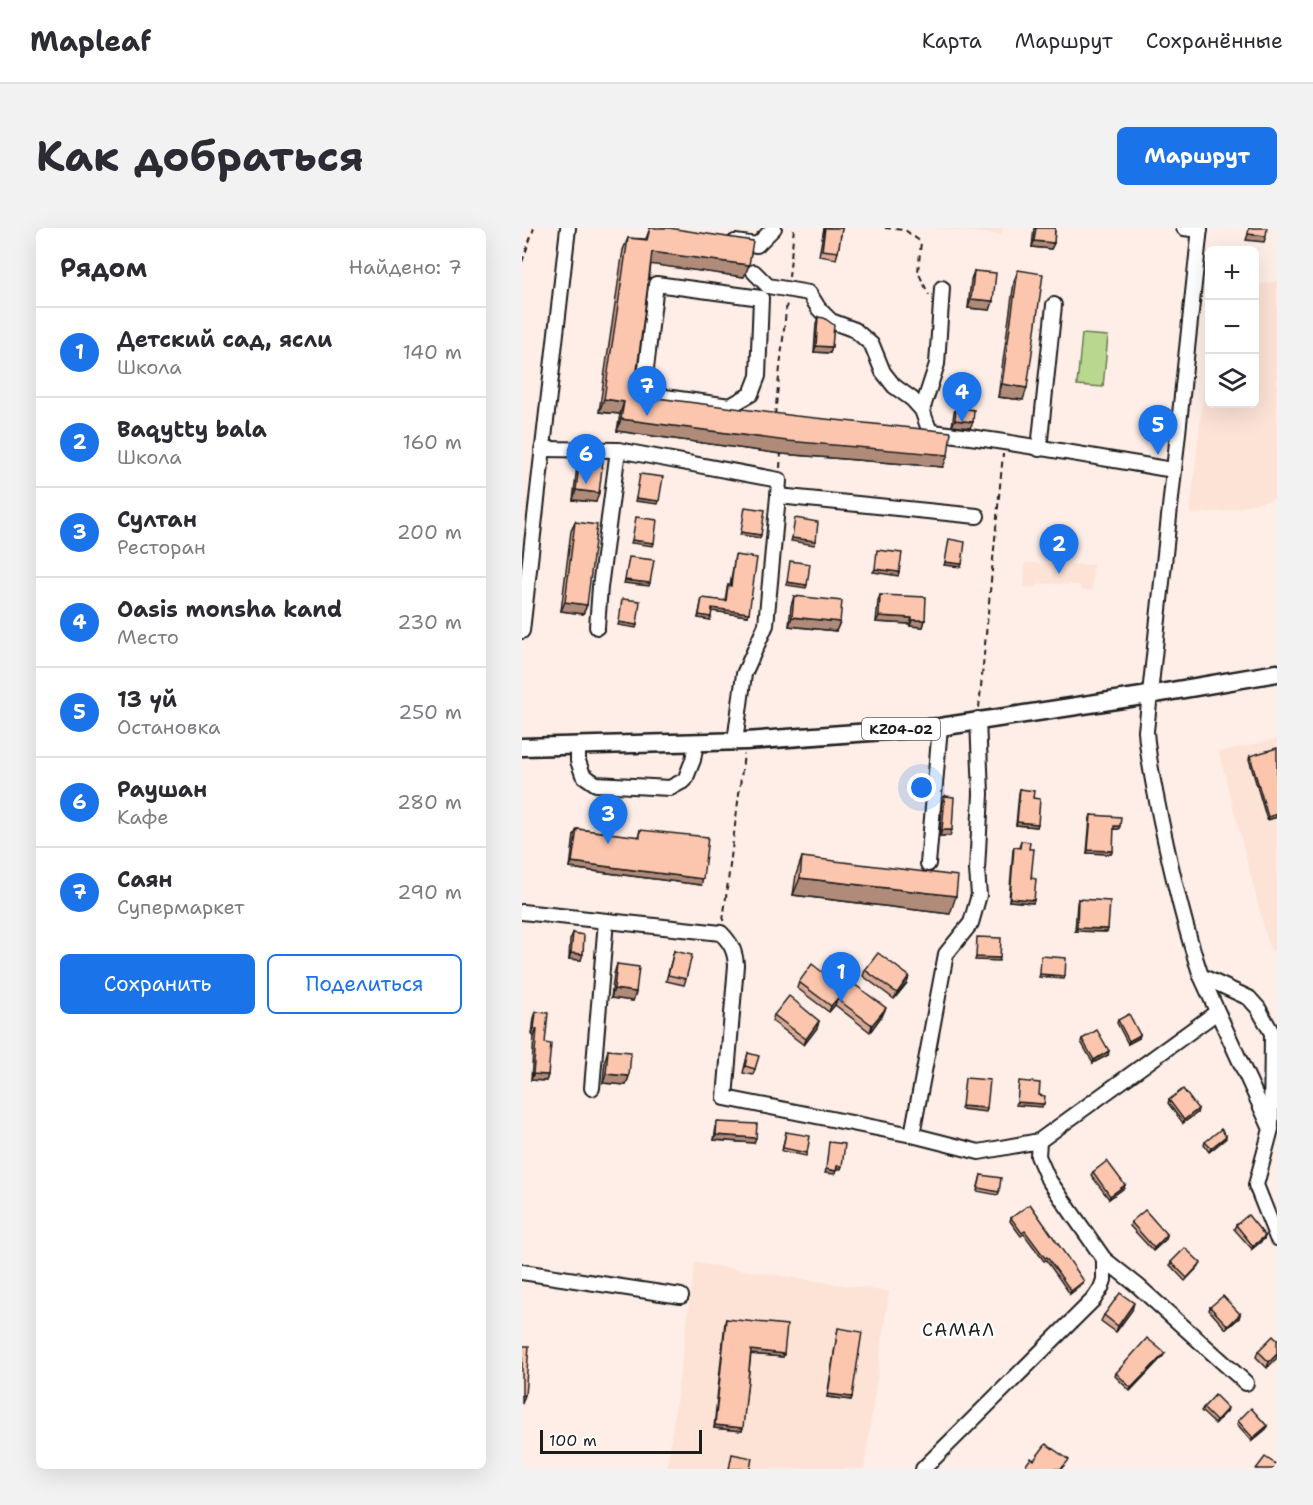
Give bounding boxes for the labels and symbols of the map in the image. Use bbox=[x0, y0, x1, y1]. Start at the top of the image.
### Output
pin: 7 bbox=[628, 366, 666, 416]
pin: 4 bbox=[942, 372, 982, 422]
pin: 5 bbox=[1138, 406, 1178, 455]
pin: 6 bbox=[566, 434, 606, 484]
pin: 2 bbox=[1040, 524, 1078, 574]
road number: KZ04-02 bbox=[862, 718, 940, 740]
your location bbox=[907, 773, 936, 802]
pin: 3 bbox=[588, 794, 628, 844]
pin: 1 bbox=[822, 952, 860, 1002]
district label: САМАЛ bbox=[922, 1318, 996, 1342]
scale bar bbox=[540, 1427, 702, 1454]

